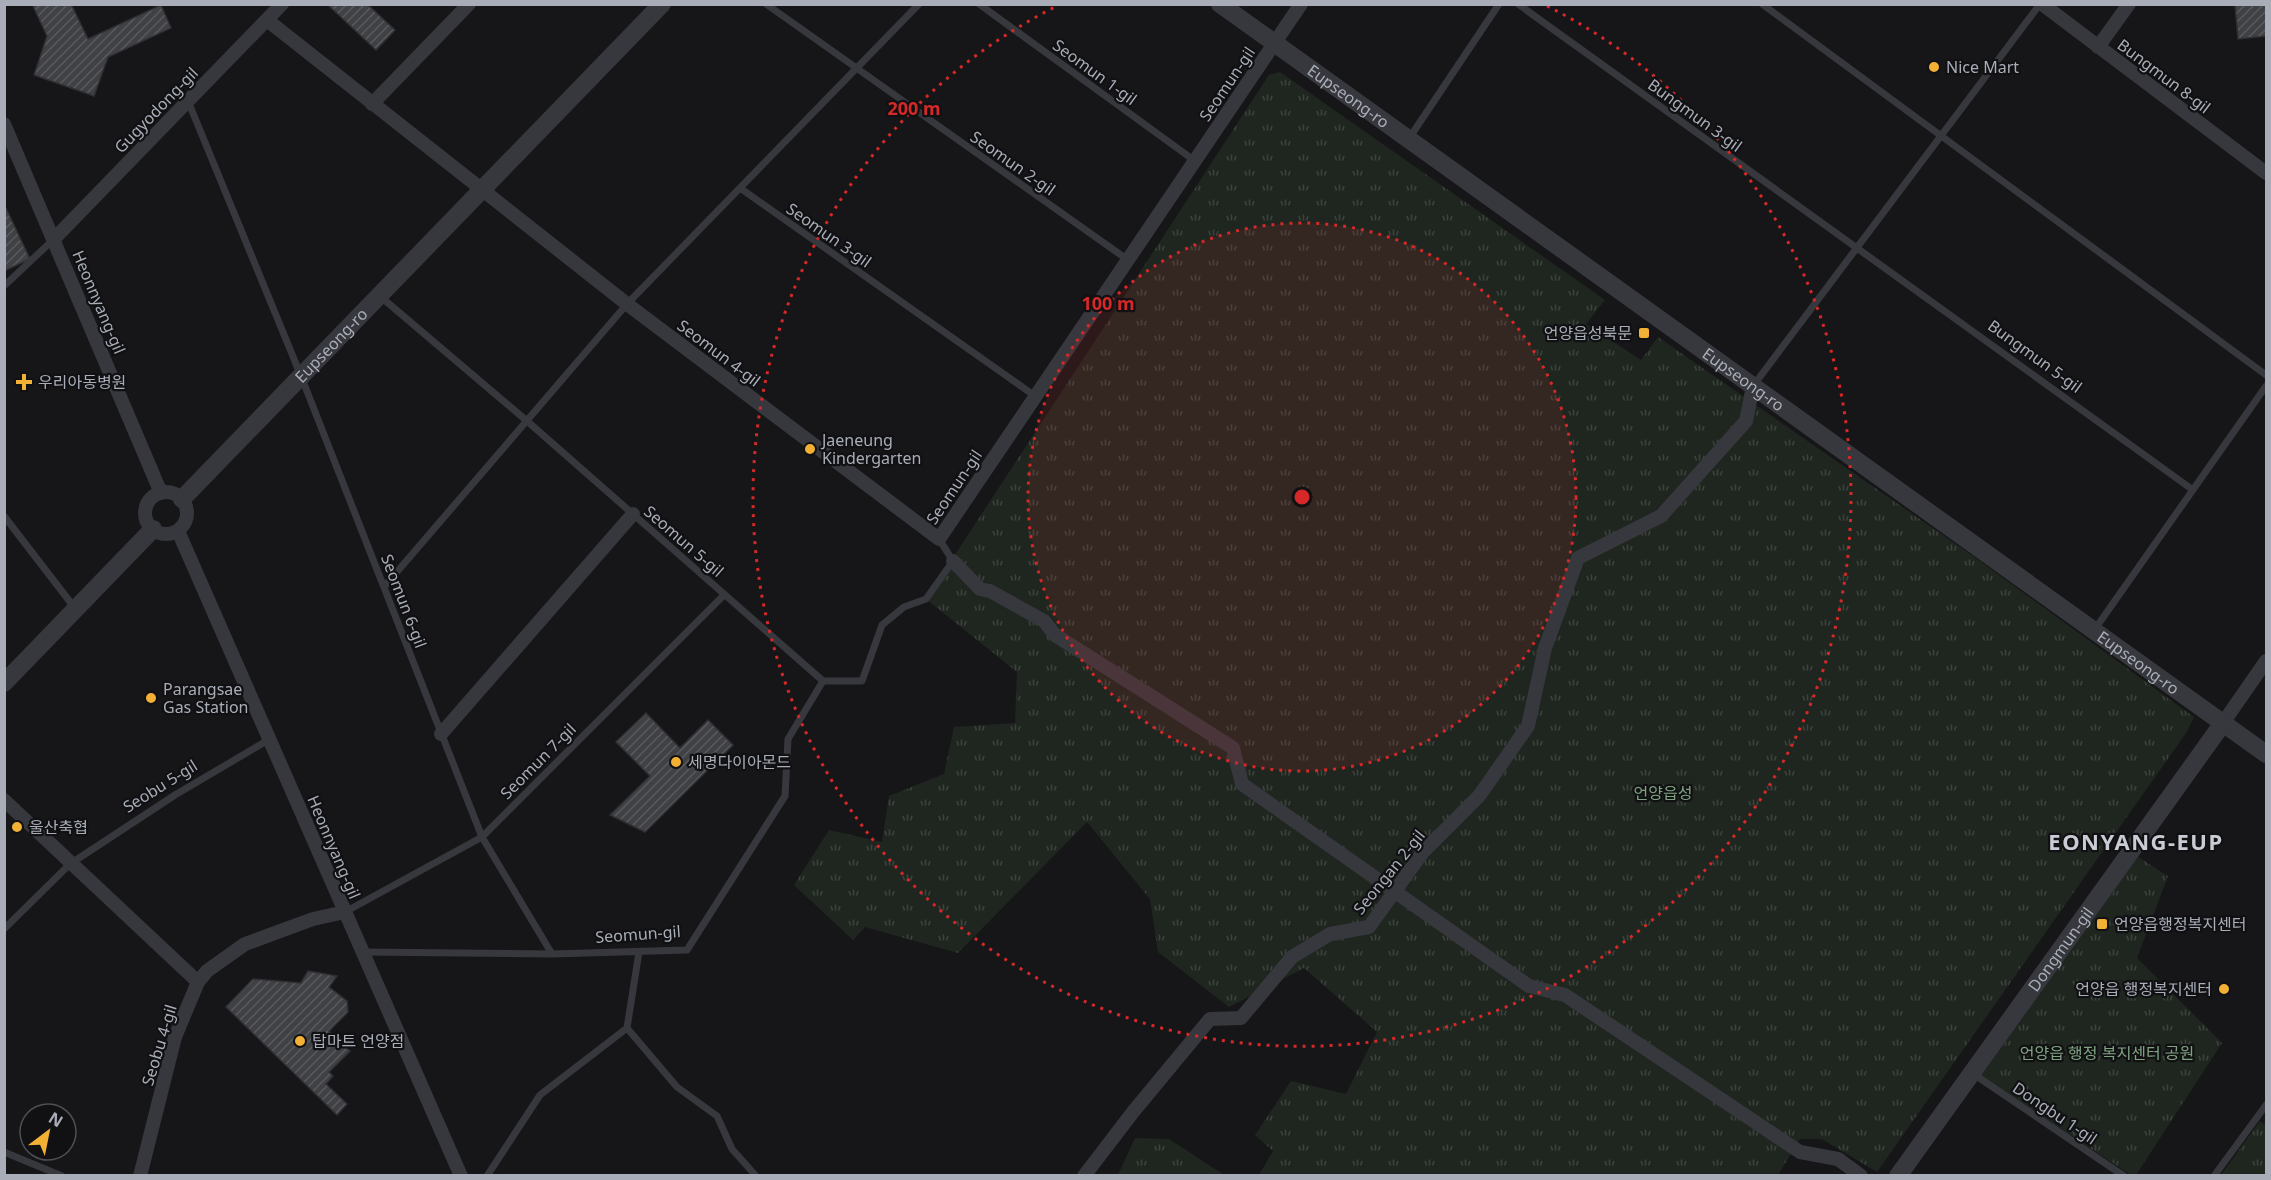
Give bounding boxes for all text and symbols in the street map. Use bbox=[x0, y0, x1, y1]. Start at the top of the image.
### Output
street label: Seomun 1-gil bbox=[1049, 34, 1141, 110]
street label: Bungmun 8-gil bbox=[2113, 34, 2215, 118]
street label: Seomun-gil bbox=[1194, 42, 1260, 126]
place label: Nice Mart bbox=[1946, 56, 2019, 78]
street label: Eupseong-ro bbox=[1303, 59, 1394, 133]
marker: Nice Mart bbox=[1927, 60, 1941, 74]
street label: Gugyodong-gil bbox=[109, 62, 203, 158]
street label: Bungmun 3-gil bbox=[1644, 73, 1746, 157]
text: 200 m bbox=[887, 96, 941, 120]
street label: Seomun 2-gil bbox=[966, 126, 1060, 200]
street label: Seomun 3-gil bbox=[782, 198, 876, 272]
street label: Heonnyang-gil bbox=[67, 247, 131, 357]
text: 100 m bbox=[1081, 291, 1135, 315]
street label: Eupseong-ro bbox=[290, 303, 372, 387]
street label: Seomun 4-gil bbox=[673, 314, 765, 392]
street label: Bungmun 5-gil bbox=[1984, 314, 2086, 398]
place label: 언양읍성북문 bbox=[1544, 322, 1632, 344]
marker: 언양읍성북문 bbox=[1637, 326, 1651, 340]
street label: Eupseong-ro bbox=[1698, 342, 1789, 416]
place label: 우리아동병원 bbox=[38, 371, 126, 393]
marker: 우리아동병원 bbox=[15, 373, 33, 391]
place label: Jaeneung Kindergarten bbox=[820, 429, 921, 469]
marker: Jaeneung Kindergarten bbox=[803, 442, 817, 456]
street label: Seomun-gil bbox=[921, 445, 987, 529]
centre of rings bbox=[1292, 487, 1312, 507]
street label: Seomun 5-gil bbox=[640, 500, 728, 582]
street label: Seomun 6-gil bbox=[376, 551, 432, 651]
street label: Eupseong-ro bbox=[2093, 626, 2184, 699]
place label: Parangsae Gas Station bbox=[163, 678, 248, 718]
marker: Parangsae Gas Station bbox=[144, 691, 158, 705]
street label: Seomun 7-gil bbox=[495, 718, 581, 804]
place label: 세명다이아몬드 bbox=[688, 751, 791, 773]
street label: Seobu 5-gil bbox=[119, 754, 201, 818]
marker: 세명다이아몬드 bbox=[669, 755, 683, 769]
park label: 언양읍성 bbox=[1634, 782, 1692, 804]
street label: Heonnyang-gil bbox=[302, 792, 366, 902]
place label: 울산축협 bbox=[29, 816, 88, 838]
marker: 울산축협 bbox=[10, 820, 24, 834]
street label: Seongan 2-gil bbox=[1348, 825, 1430, 919]
district label: EONYANG-EUP bbox=[2048, 826, 2224, 856]
street label: Dongmun-gil bbox=[2023, 903, 2098, 996]
place label: 언양읍행정복지센터 bbox=[2114, 913, 2246, 935]
marker: 언양읍행정복지센터 bbox=[2095, 917, 2109, 931]
street label: Seomun-gil bbox=[595, 920, 681, 948]
place label: 언양읍 행정복지센터 bbox=[2075, 978, 2212, 1000]
marker: 언양읍 행정복지센터 bbox=[2217, 982, 2231, 996]
street label: Seobu 4-gil bbox=[136, 1002, 182, 1088]
place label: 탑마트 언양점 bbox=[312, 1030, 404, 1052]
marker: 탑마트 언양점 bbox=[293, 1034, 307, 1048]
park label: 언양읍 행정 복지센터 공원 bbox=[2020, 1042, 2194, 1064]
street label: Dongbu 1-gil bbox=[2008, 1077, 2102, 1149]
north arrow bbox=[18, 1102, 78, 1162]
text: N bbox=[45, 1107, 67, 1132]

